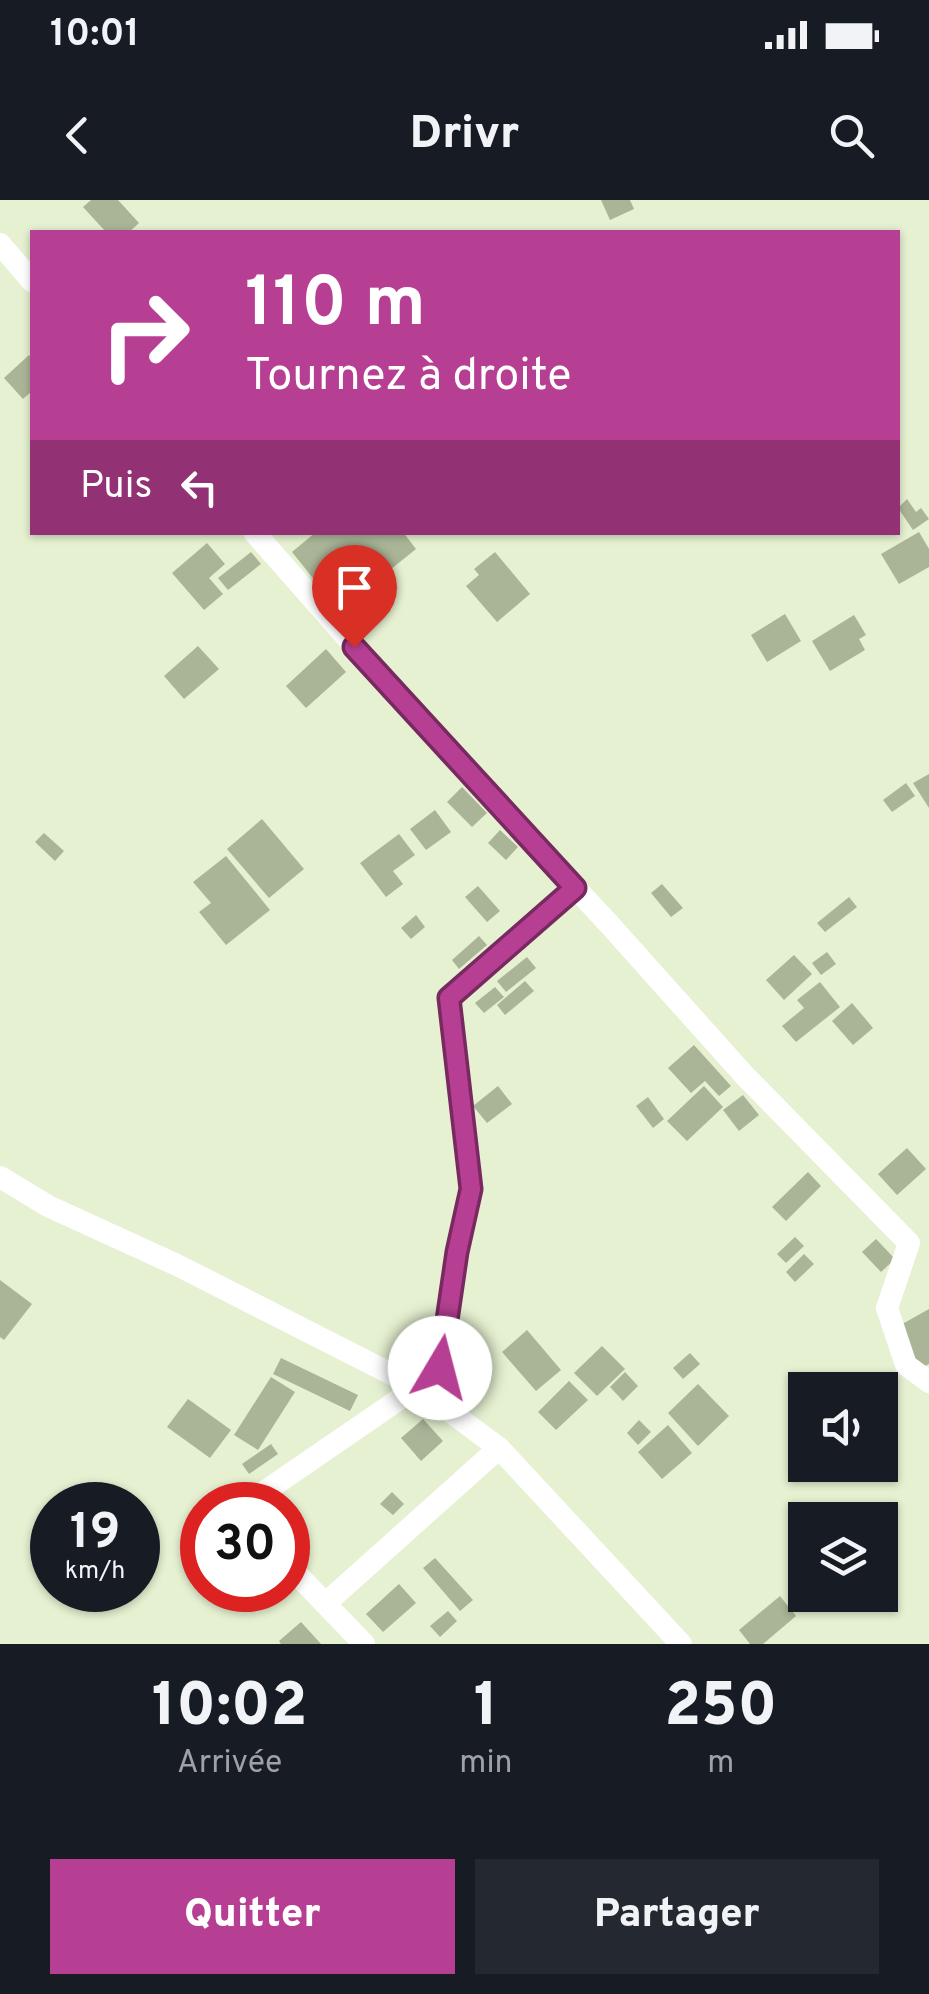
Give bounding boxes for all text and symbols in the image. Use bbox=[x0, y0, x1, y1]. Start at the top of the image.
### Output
text: 10:01 bbox=[50, 11, 140, 60]
text: Drivr bbox=[410, 107, 519, 164]
icon: back bbox=[50, 108, 105, 163]
icon: search bbox=[824, 108, 879, 163]
text: 110 m bbox=[245, 262, 426, 351]
icon: right bbox=[80, 270, 210, 400]
text: Tournez à droite bbox=[245, 349, 572, 406]
icon: left bbox=[172, 460, 227, 515]
text: Puis bbox=[80, 463, 152, 512]
pin bbox=[312, 545, 397, 648]
icon: arrive bbox=[327, 560, 382, 615]
position arrow bbox=[388, 1316, 492, 1420]
map controls bbox=[788, 1372, 898, 1612]
button: sound bbox=[788, 1372, 898, 1482]
speed limit sign: 30 bbox=[180, 1482, 310, 1612]
button: layers bbox=[788, 1502, 898, 1612]
text: 19 bbox=[70, 1503, 120, 1566]
text: km/h bbox=[65, 1556, 125, 1588]
text: 10:02 bbox=[152, 1671, 308, 1747]
text: 1 bbox=[474, 1671, 498, 1747]
text: 250 bbox=[664, 1671, 777, 1747]
text: Arrivée bbox=[177, 1744, 282, 1784]
text: min bbox=[459, 1744, 513, 1784]
text: m bbox=[707, 1744, 734, 1784]
button: Quitter bbox=[50, 1859, 455, 1974]
button: Partager bbox=[475, 1859, 879, 1974]

